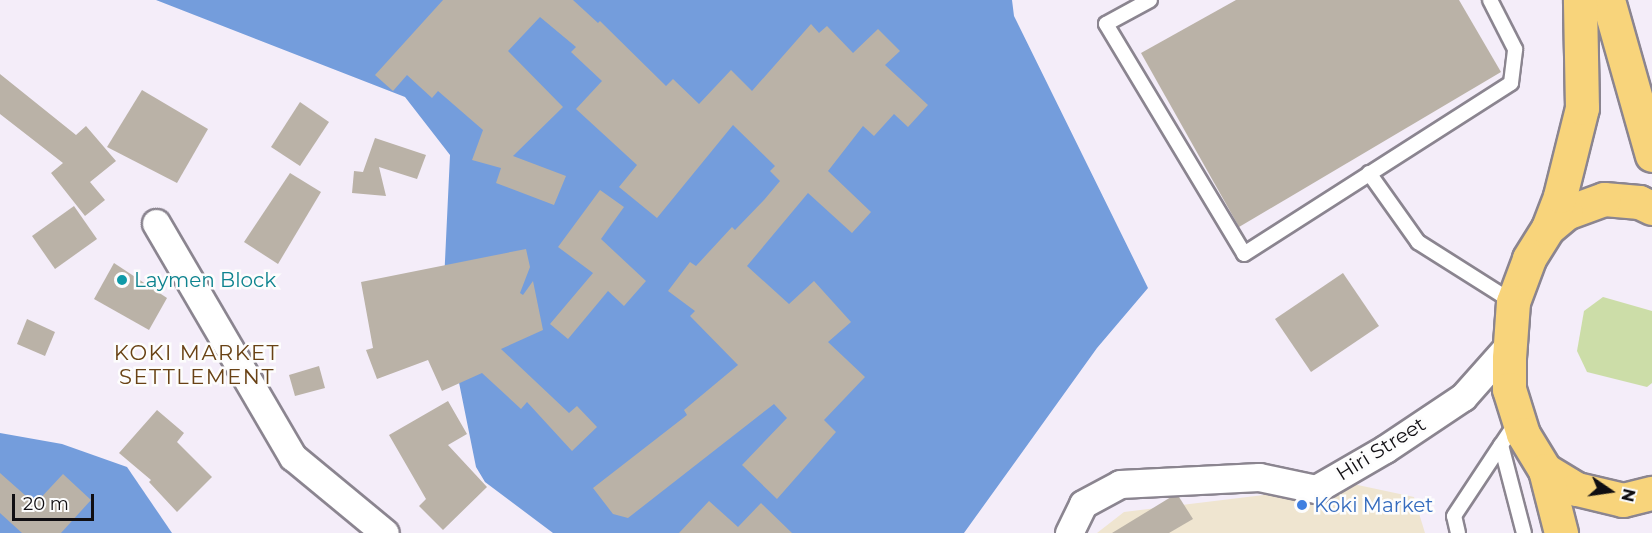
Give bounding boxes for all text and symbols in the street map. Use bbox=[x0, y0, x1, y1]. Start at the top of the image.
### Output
place label: Laymen Block bbox=[134, 268, 276, 292]
marker: Laymen Block bbox=[115, 273, 129, 287]
district label: KOKI MARKET SETTLEMENT bbox=[114, 340, 280, 390]
street label: Hiri Street bbox=[1332, 412, 1430, 486]
north arrow bbox=[1580, 461, 1640, 521]
scale bar bbox=[15, 482, 98, 520]
text: N bbox=[1617, 487, 1639, 504]
text: 20 m bbox=[23, 493, 69, 515]
place label: Koki Market bbox=[1314, 493, 1433, 517]
marker: Koki Market bbox=[1295, 498, 1309, 512]

